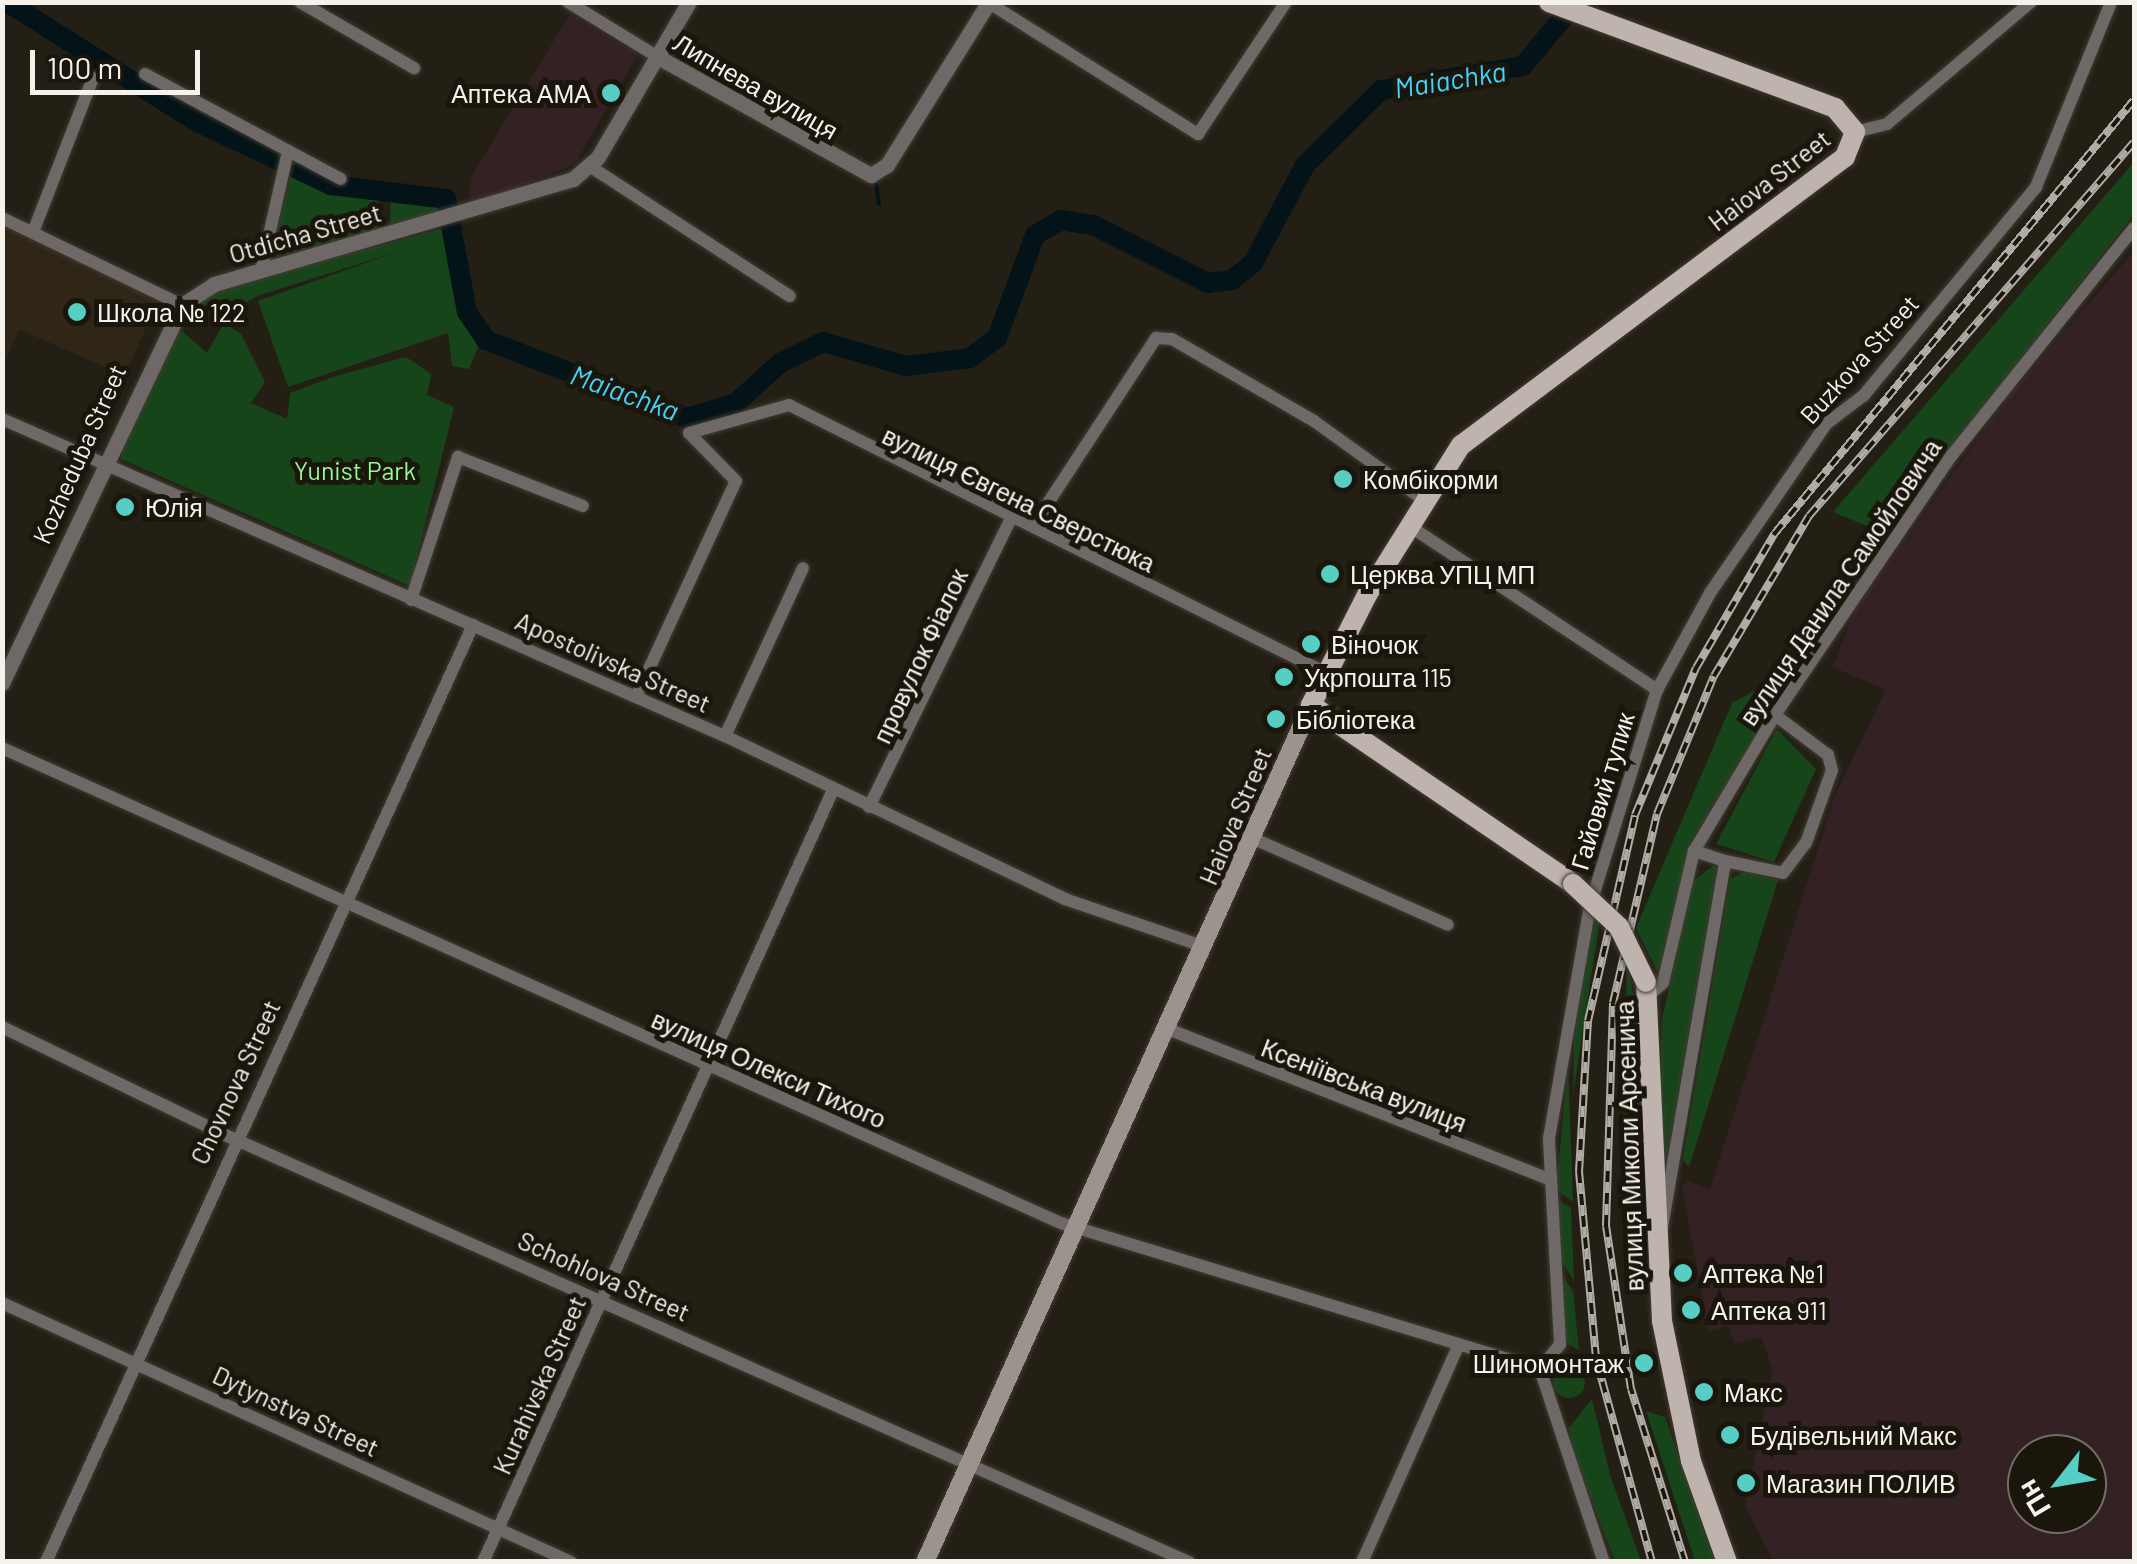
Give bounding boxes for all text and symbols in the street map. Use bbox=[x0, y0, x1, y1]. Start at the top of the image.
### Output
street label: Липнева вулиця bbox=[669, 27, 843, 145]
scale bar bbox=[35, 30, 205, 92]
text: 100 m bbox=[47, 49, 122, 85]
water label: Maiachka bbox=[1392, 54, 1508, 104]
place label: Аптека АМА bbox=[451, 78, 591, 108]
marker: Аптека АМА bbox=[600, 82, 622, 104]
street label: Haiova Street bbox=[1702, 123, 1836, 237]
street label: Otdicha Street bbox=[226, 197, 384, 269]
street label: Buzkova Street bbox=[1793, 289, 1925, 429]
place label: Школа № 122 bbox=[97, 297, 245, 327]
marker: Школа № 122 bbox=[66, 301, 88, 323]
water label: Maiachka bbox=[566, 357, 684, 427]
street label: Kozheduba Street bbox=[26, 360, 132, 548]
street label: вулиця Євгена Сверстюка bbox=[878, 420, 1160, 578]
street label: вулиця Данила Самойловича bbox=[1733, 433, 1947, 731]
park label: Yunist Park bbox=[294, 455, 416, 485]
place label: Комбікорми bbox=[1363, 464, 1498, 494]
marker: Комбікорми bbox=[1332, 468, 1354, 490]
place label: Юлія bbox=[145, 492, 203, 522]
marker: Юлія bbox=[114, 496, 136, 518]
place label: Церква УПЦ МП bbox=[1350, 559, 1535, 589]
marker: Церква УПЦ МП bbox=[1319, 563, 1341, 585]
street label: провулок Фіалок bbox=[866, 564, 974, 748]
street label: Apostolivska Street bbox=[511, 606, 715, 718]
place label: Віночок bbox=[1331, 629, 1418, 659]
marker: Віночок bbox=[1300, 633, 1322, 655]
place label: Укрпошта 115 bbox=[1304, 662, 1452, 692]
marker: Укрпошта 115 bbox=[1273, 666, 1295, 688]
place label: Бібліотека bbox=[1296, 704, 1415, 734]
marker: Бібліотека bbox=[1265, 708, 1287, 730]
street label: Гайовий тупик bbox=[1564, 709, 1640, 873]
street label: Haiova Street bbox=[1193, 743, 1277, 889]
street label: Chovnova Street bbox=[184, 995, 286, 1169]
street label: вулиця Миколи Арсенича bbox=[1609, 1000, 1649, 1292]
street label: вулиця Олекси Тихого bbox=[647, 1004, 891, 1134]
street label: Ксеніївська вулиця bbox=[1257, 1032, 1471, 1138]
street label: Schohlova Street bbox=[514, 1225, 694, 1327]
place label: Аптека №1 bbox=[1703, 1258, 1824, 1288]
marker: Аптека №1 bbox=[1672, 1262, 1694, 1284]
street label: Kurahivska Street bbox=[486, 1291, 592, 1479]
place label: Аптека 911 bbox=[1711, 1295, 1827, 1325]
marker: Аптека 911 bbox=[1680, 1299, 1702, 1321]
place label: Шиномонтаж bbox=[1473, 1348, 1624, 1378]
marker: Шиномонтаж bbox=[1633, 1352, 1655, 1374]
street label: Dytynstva Street bbox=[208, 1359, 384, 1463]
place label: Макс bbox=[1724, 1377, 1783, 1407]
marker: Макс bbox=[1693, 1381, 1715, 1403]
place label: Будівельний Макс bbox=[1750, 1420, 1957, 1450]
marker: Будівельний Макс bbox=[1719, 1424, 1741, 1446]
north arrow bbox=[2007, 1434, 2107, 1534]
place label: Магазин ПОЛИВ bbox=[1766, 1468, 1956, 1498]
marker: Магазин ПОЛИВ bbox=[1735, 1472, 1757, 1494]
text: Пн bbox=[2009, 1474, 2057, 1523]

